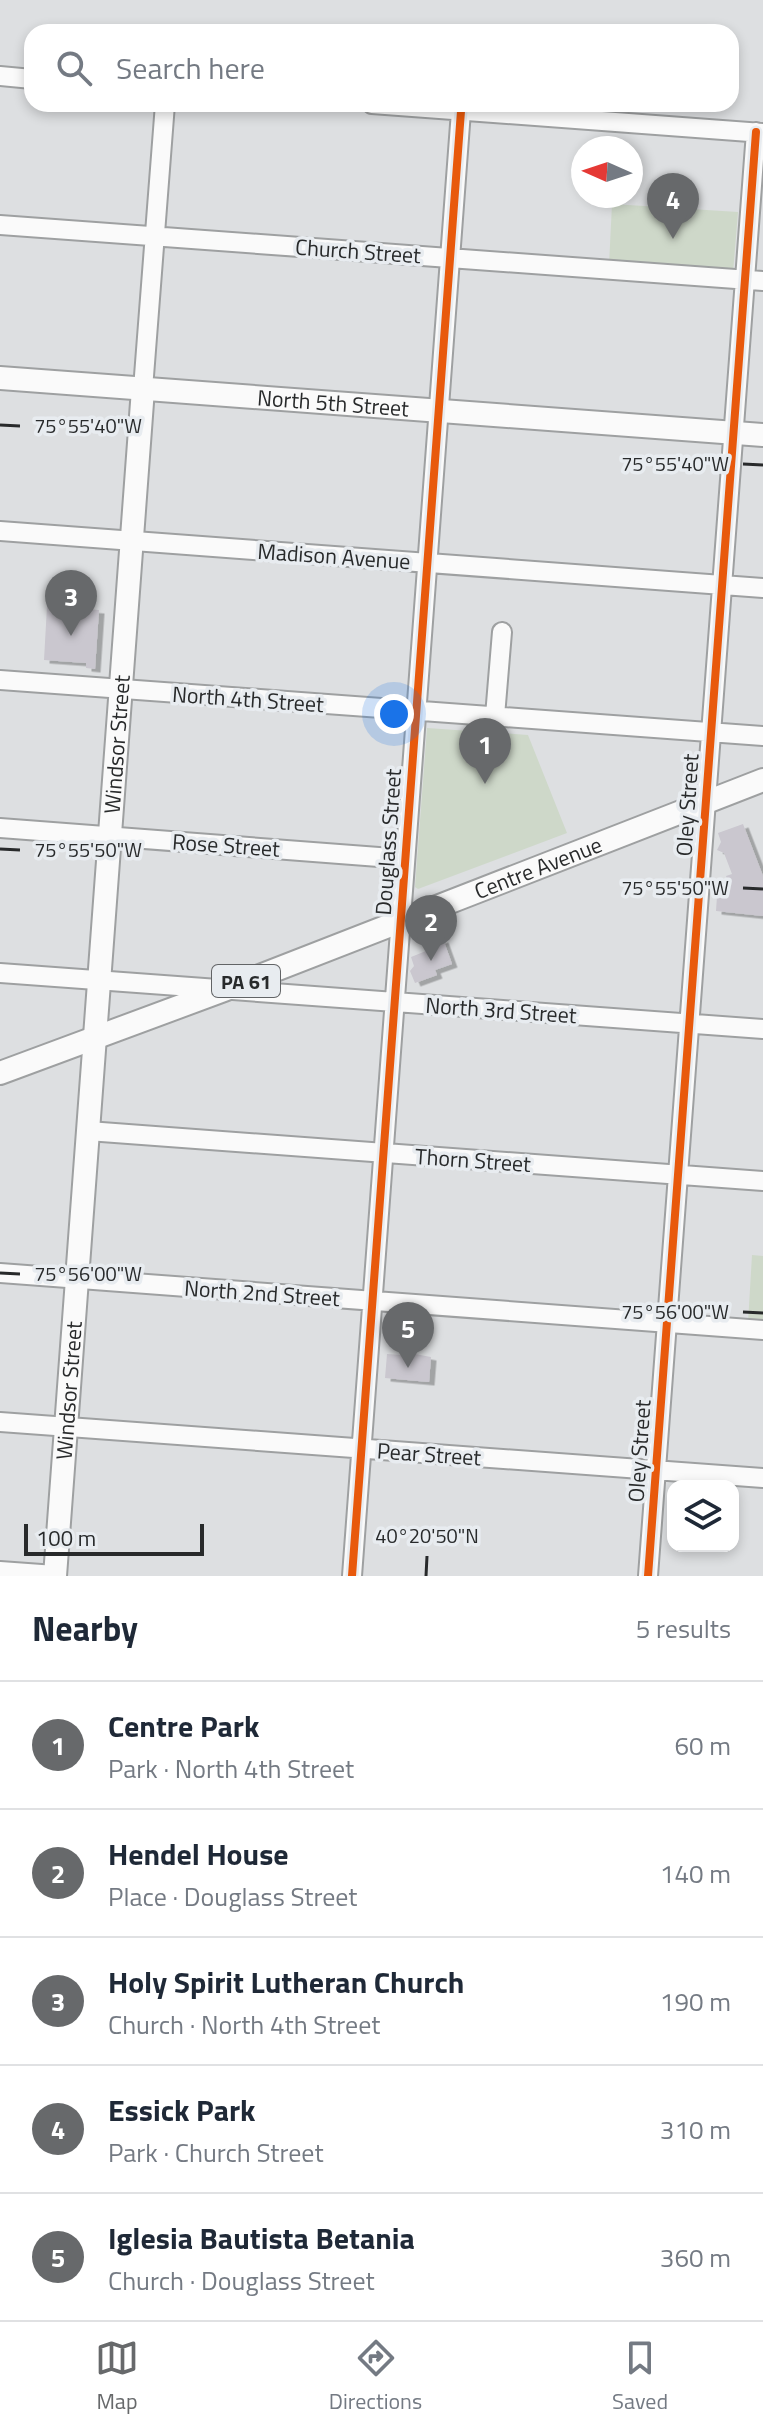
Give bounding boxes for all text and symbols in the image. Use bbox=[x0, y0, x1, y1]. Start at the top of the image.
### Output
search box bbox=[24, 24, 739, 112]
text: Search here bbox=[116, 45, 265, 91]
icon: search bbox=[52, 46, 96, 90]
north arrow bbox=[571, 136, 643, 208]
pin: 4 bbox=[647, 173, 699, 239]
street label: Church Street bbox=[294, 230, 422, 272]
street label: North 5th Street bbox=[256, 380, 410, 426]
text: 75°55'40"W bbox=[34, 410, 142, 441]
text: 75°55'40"W bbox=[621, 448, 729, 479]
street label: Madison Avenue bbox=[256, 534, 412, 578]
pin: 3 bbox=[45, 570, 97, 636]
street label: Windsor Street bbox=[95, 673, 139, 815]
street label: North 4th Street bbox=[171, 677, 325, 721]
your location bbox=[374, 694, 414, 734]
pin: 1 bbox=[459, 718, 511, 784]
street label: Oley Street bbox=[666, 752, 708, 857]
street label: Douglass Street bbox=[366, 767, 410, 916]
street label: Rose Street bbox=[171, 824, 281, 866]
street label: Centre Avenue bbox=[469, 827, 607, 908]
text: 75°55'50"W bbox=[34, 834, 142, 865]
text: 75°55'50"W bbox=[621, 872, 729, 903]
pin: 2 bbox=[405, 895, 457, 961]
road number: PA 61 bbox=[212, 965, 280, 997]
street label: North 3rd Street bbox=[424, 988, 578, 1032]
street label: Thorn Street bbox=[414, 1139, 532, 1181]
text: 75°56'00"W bbox=[34, 1258, 142, 1289]
street label: North 2nd Street bbox=[183, 1271, 341, 1315]
text: 75°56'00"W bbox=[621, 1296, 729, 1327]
pin: 5 bbox=[382, 1302, 434, 1368]
street label: Windsor Street bbox=[47, 1320, 91, 1461]
street label: Oley Street bbox=[618, 1398, 660, 1503]
street label: Pear Street bbox=[376, 1433, 482, 1475]
map controls bbox=[667, 1480, 739, 1552]
button: layers bbox=[667, 1480, 739, 1552]
scale bar bbox=[24, 1520, 204, 1556]
text: 40°20'50"N bbox=[375, 1520, 479, 1551]
text: 100 m bbox=[36, 1521, 96, 1555]
text: Nearby bbox=[32, 1602, 138, 1654]
text: 5 results bbox=[636, 1609, 731, 1648]
text: Centre Park bbox=[108, 1703, 259, 1749]
text: 1 bbox=[51, 1726, 65, 1765]
text: 60 m bbox=[674, 1726, 731, 1765]
text: Park · North 4th Street bbox=[108, 1749, 354, 1788]
text: Hendel House bbox=[108, 1831, 289, 1877]
text: 2 bbox=[51, 1854, 65, 1893]
text: 140 m bbox=[660, 1854, 731, 1893]
text: Place · Douglass Street bbox=[108, 1877, 357, 1916]
text: Holy Spirit Lutheran Church bbox=[108, 1959, 464, 2005]
text: 3 bbox=[51, 1982, 65, 2021]
text: 190 m bbox=[660, 1982, 731, 2021]
text: Church · North 4th Street bbox=[108, 2005, 380, 2044]
text: Essick Park bbox=[108, 2087, 256, 2133]
text: 4 bbox=[51, 2110, 65, 2149]
text: 310 m bbox=[660, 2110, 731, 2149]
text: Park · Church Street bbox=[108, 2133, 324, 2172]
text: Iglesia Bautista Betania bbox=[108, 2215, 415, 2261]
text: 5 bbox=[51, 2238, 65, 2277]
text: 360 m bbox=[660, 2238, 731, 2277]
text: Church · Douglass Street bbox=[108, 2261, 375, 2300]
tab: Map bbox=[95, 2336, 139, 2418]
tab: Directions bbox=[329, 2336, 422, 2418]
tab: Saved bbox=[612, 2336, 668, 2418]

